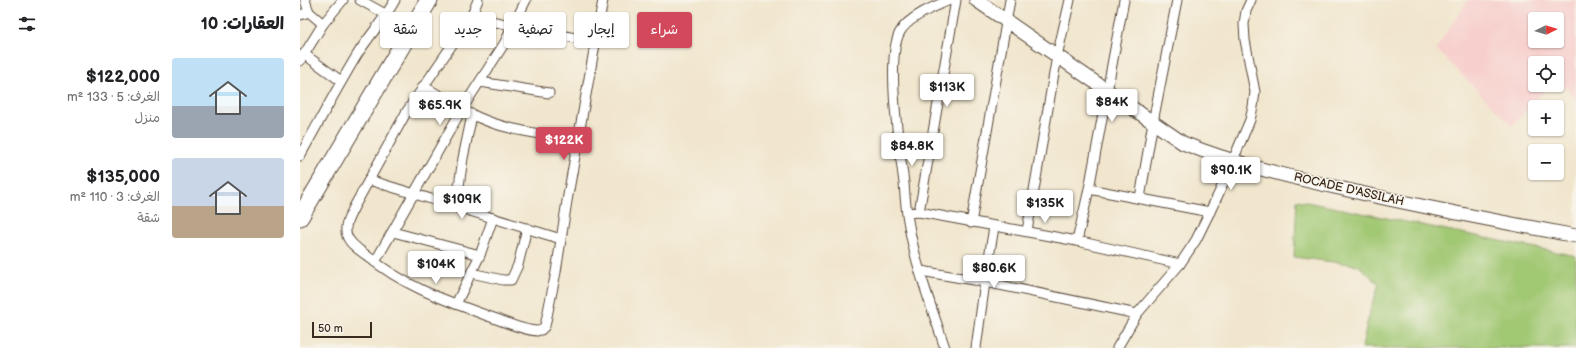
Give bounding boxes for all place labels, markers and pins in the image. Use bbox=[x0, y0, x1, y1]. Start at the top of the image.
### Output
pin: $113K bbox=[919, 74, 975, 108]
pin: $84K bbox=[1088, 89, 1136, 123]
pin: $65.9K bbox=[407, 92, 473, 126]
pin: $122K bbox=[536, 127, 592, 161]
pin: $84.8K bbox=[879, 133, 945, 167]
pin: $90.1K bbox=[1198, 157, 1264, 191]
pin: $109K bbox=[434, 186, 490, 220]
pin: $135K bbox=[1017, 190, 1073, 224]
pin: $104K bbox=[408, 251, 464, 285]
pin: $80.6K bbox=[961, 255, 1027, 289]

